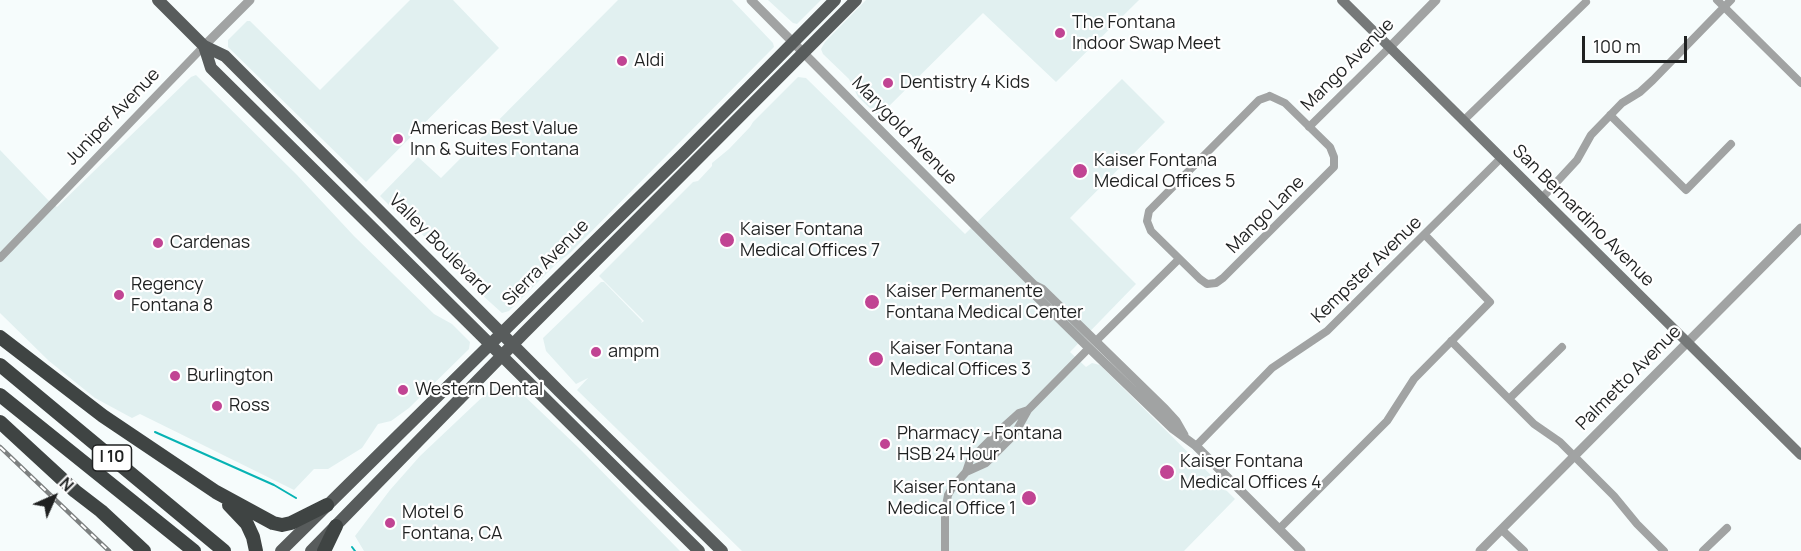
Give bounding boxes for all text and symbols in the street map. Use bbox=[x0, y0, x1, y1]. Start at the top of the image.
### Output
place label: The Fontana Indoor Swap Meet bbox=[1072, 12, 1221, 54]
street label: Mango Avenue bbox=[1297, 14, 1399, 116]
scale bar bbox=[1585, 24, 1690, 62]
marker: The Fontana Indoor Swap Meet bbox=[1053, 26, 1067, 40]
text: 100 m bbox=[1593, 34, 1641, 58]
place label: Aldi bbox=[634, 50, 664, 72]
marker: Aldi bbox=[615, 54, 629, 68]
street label: Juniper Avenue bbox=[61, 64, 165, 170]
street label: Marygold Avenue bbox=[847, 72, 961, 190]
place label: Dentistry 4 Kids bbox=[900, 72, 1030, 94]
marker: Dentistry 4 Kids bbox=[881, 76, 895, 90]
place label: Americas Best Value Inn & Suites Fontana bbox=[410, 118, 579, 160]
marker: Americas Best Value Inn & Suites Fontana bbox=[391, 132, 405, 146]
street label: San Bernardino Avenue bbox=[1508, 141, 1658, 291]
place label: Kaiser Fontana Medical Offices 5 bbox=[1094, 150, 1235, 192]
marker: Kaiser Fontana Medical Offices 5 bbox=[1071, 162, 1089, 180]
street label: Mango Lane bbox=[1223, 172, 1309, 258]
street label: Valley Boulevard bbox=[384, 190, 494, 300]
street label: Kempster Avenue bbox=[1307, 212, 1427, 328]
street label: Sierra Avenue bbox=[498, 215, 594, 311]
place label: Kaiser Fontana Medical Offices 7 bbox=[740, 219, 880, 262]
marker: Kaiser Fontana Medical Offices 7 bbox=[718, 231, 736, 249]
place label: Cardenas bbox=[170, 232, 250, 254]
marker: Cardenas bbox=[151, 236, 165, 250]
place label: Regency Fontana 8 bbox=[131, 274, 213, 316]
place label: Kaiser Permanente Fontana Medical Center bbox=[886, 281, 1084, 324]
marker: Regency Fontana 8 bbox=[112, 288, 126, 302]
marker: Kaiser Permanente Fontana Medical Center bbox=[863, 293, 881, 311]
street label: Palmetto Avenue bbox=[1572, 321, 1686, 435]
place label: Kaiser Fontana Medical Offices 3 bbox=[890, 338, 1031, 380]
place label: ampm bbox=[608, 341, 659, 363]
marker: ampm bbox=[589, 345, 603, 359]
marker: Kaiser Fontana Medical Offices 3 bbox=[867, 350, 885, 368]
place label: Burlington bbox=[187, 365, 273, 387]
marker: Burlington bbox=[168, 369, 182, 383]
place label: Western Dental bbox=[415, 379, 543, 401]
marker: Western Dental bbox=[396, 383, 410, 397]
place label: Ross bbox=[229, 395, 270, 417]
marker: Ross bbox=[210, 399, 224, 413]
place label: Pharmacy - Fontana HSB 24 Hour bbox=[897, 423, 1062, 466]
marker: Pharmacy - Fontana HSB 24 Hour bbox=[878, 437, 892, 451]
road number: I 10 bbox=[92, 445, 132, 471]
place label: Kaiser Fontana Medical Offices 4 bbox=[1180, 451, 1322, 494]
marker: Kaiser Fontana Medical Offices 4 bbox=[1158, 463, 1176, 481]
north arrow bbox=[24, 467, 84, 527]
text: N bbox=[55, 472, 79, 496]
place label: Kaiser Fontana Medical Office 1 bbox=[888, 477, 1016, 520]
marker: Kaiser Fontana Medical Office 1 bbox=[1020, 489, 1038, 507]
place label: Motel 6 Fontana, CA bbox=[402, 502, 502, 544]
marker: Motel 6 Fontana, CA bbox=[383, 516, 397, 530]

